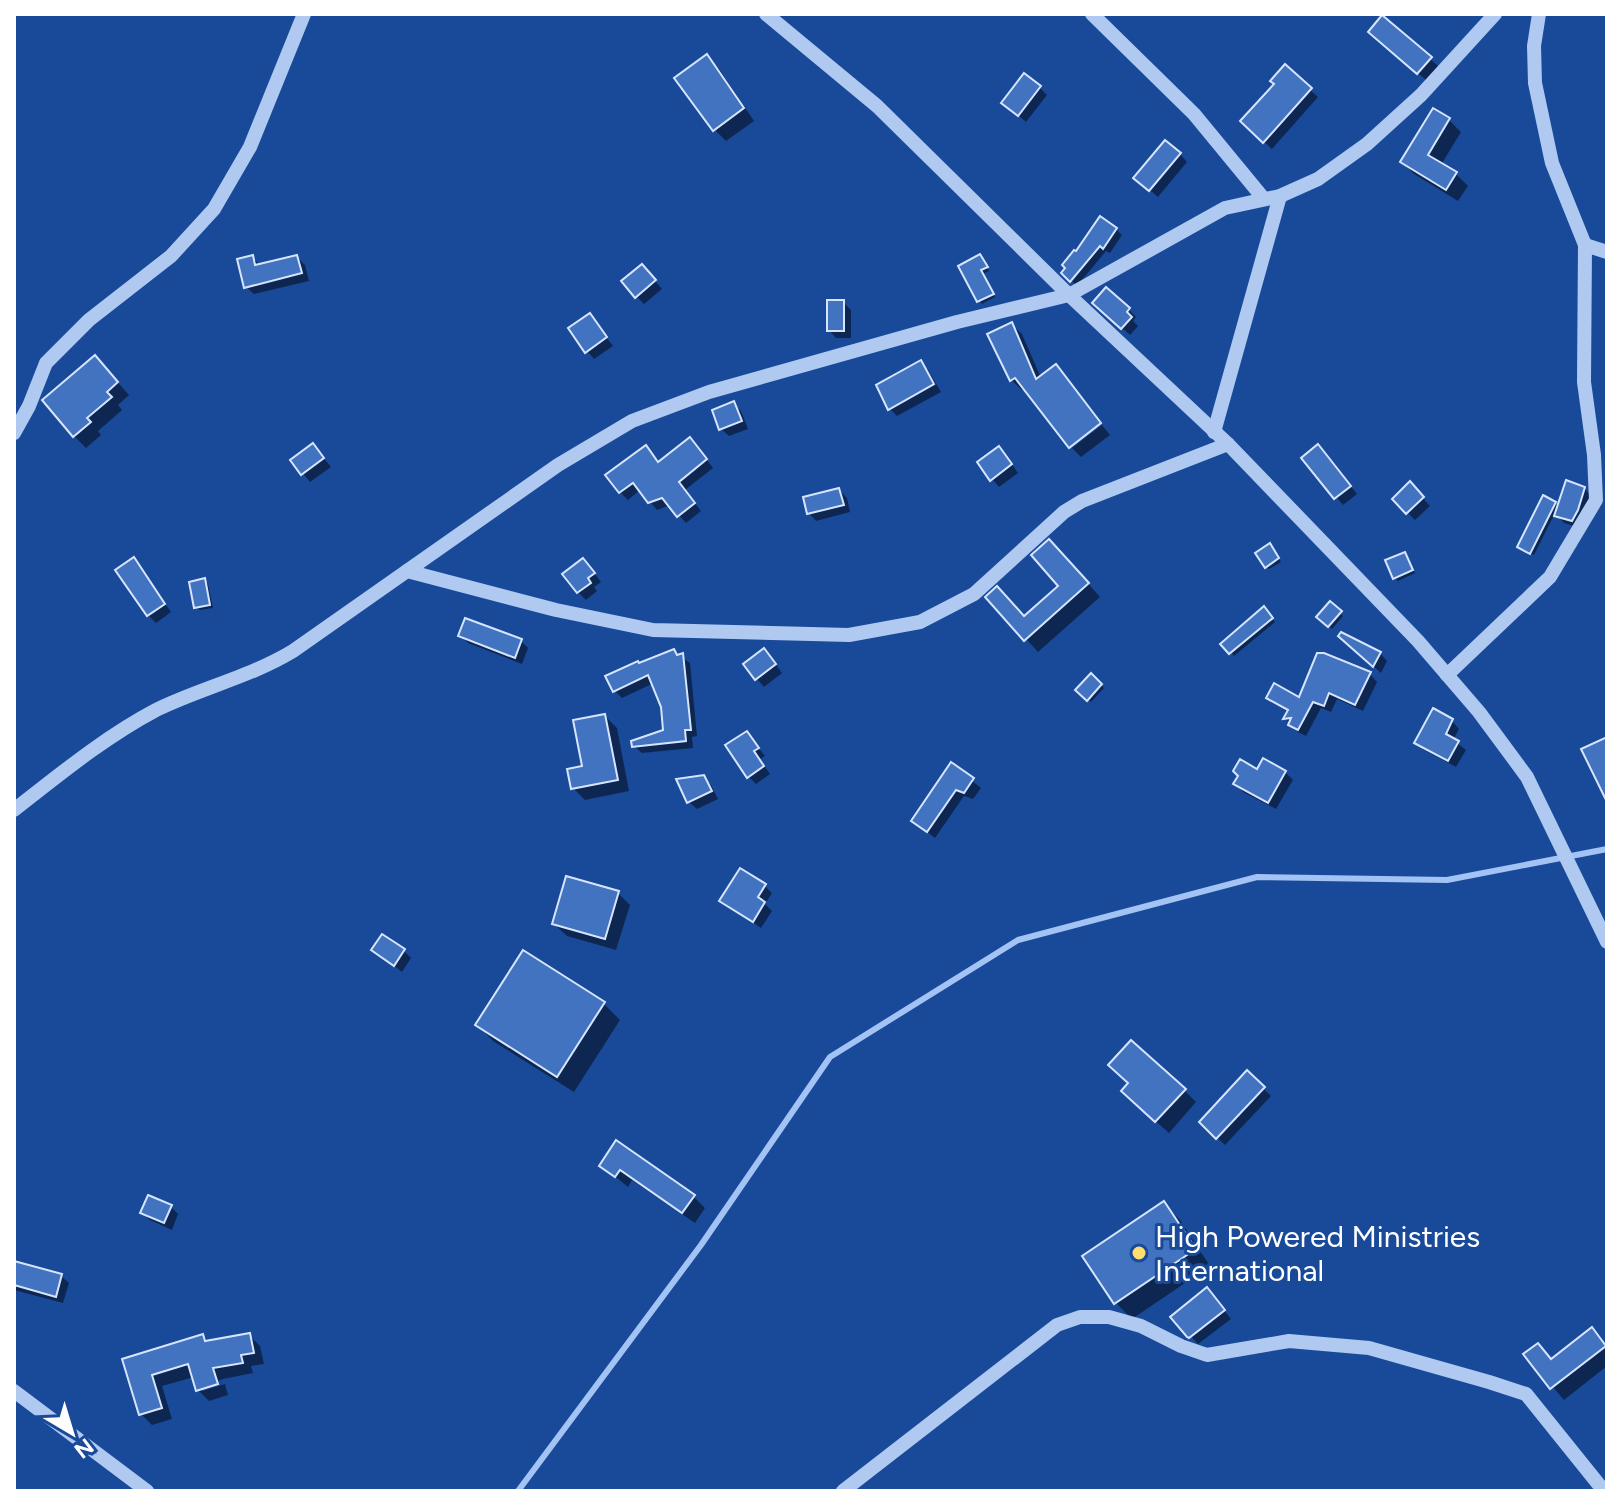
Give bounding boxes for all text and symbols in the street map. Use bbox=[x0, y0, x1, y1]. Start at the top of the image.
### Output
place label: High Powered Ministries International bbox=[1155, 1218, 1480, 1289]
marker: High Powered Ministries International bbox=[1130, 1244, 1148, 1262]
north arrow bbox=[32, 1393, 112, 1473]
text: N bbox=[69, 1432, 99, 1464]

